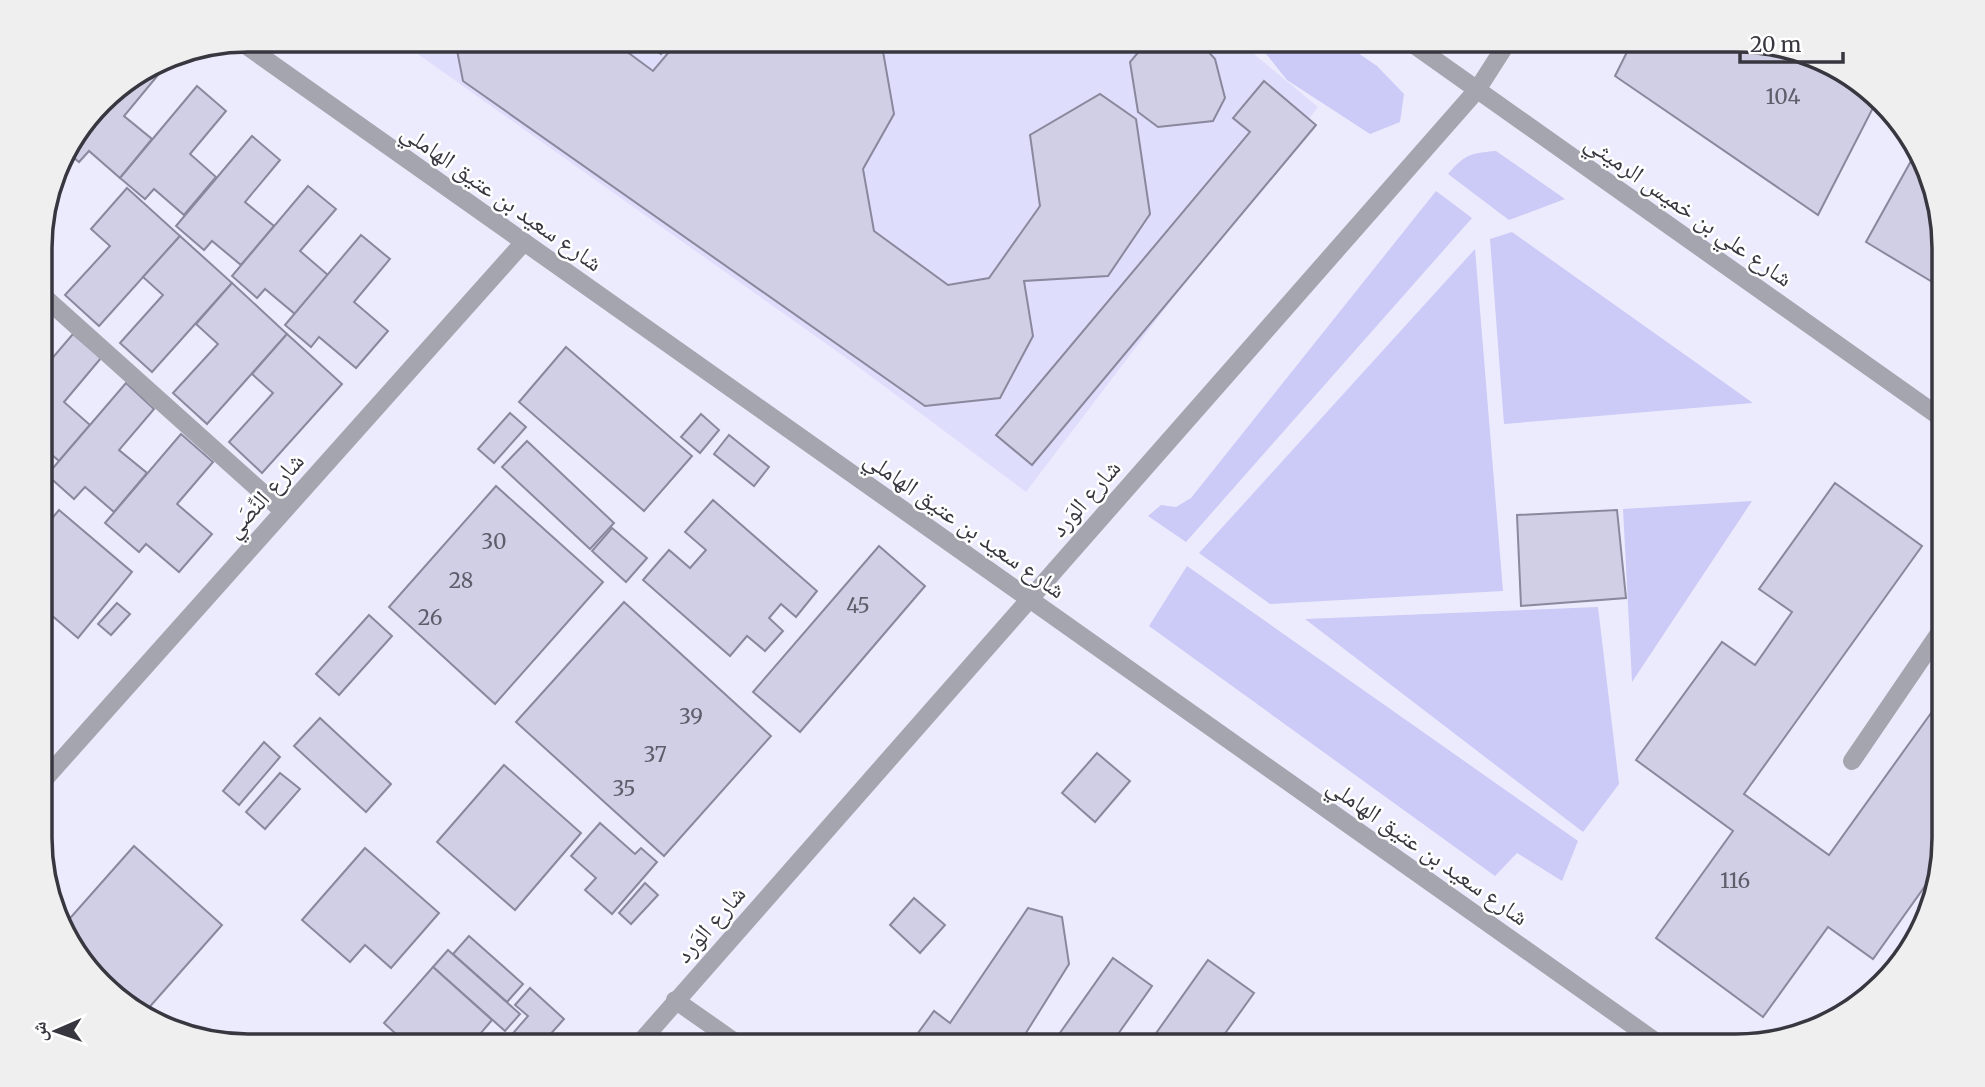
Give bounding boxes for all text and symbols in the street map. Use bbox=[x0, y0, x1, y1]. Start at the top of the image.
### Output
scale bar bbox=[1740, 21, 1843, 65]
text: 20 m bbox=[1750, 31, 1802, 58]
house number: 104 bbox=[1766, 83, 1800, 110]
street label: شارع سعيد بن عتيق الهاملي bbox=[393, 116, 609, 282]
street label: شارع علي بن خميس الرميثي bbox=[1577, 126, 1799, 297]
street label: شارع سعيد بن عتيق الهاملي bbox=[856, 443, 1072, 609]
street label: شارع النِّصَي bbox=[218, 446, 313, 547]
street label: شارع الوَرد bbox=[1043, 453, 1127, 543]
house number: 30 bbox=[481, 528, 507, 555]
house number: 28 bbox=[449, 567, 473, 594]
house number: 45 bbox=[846, 592, 870, 619]
house number: 26 bbox=[418, 604, 442, 631]
house number: 39 bbox=[679, 703, 703, 730]
house number: 37 bbox=[643, 741, 667, 768]
street label: شارع سعيد بن عتيق الهاملي bbox=[1319, 770, 1535, 936]
house number: 35 bbox=[612, 775, 636, 802]
house number: 116 bbox=[1720, 867, 1750, 894]
street label: شارع الوَرد bbox=[668, 879, 752, 969]
north arrow bbox=[21, 996, 91, 1066]
text: ش bbox=[27, 1021, 51, 1042]

